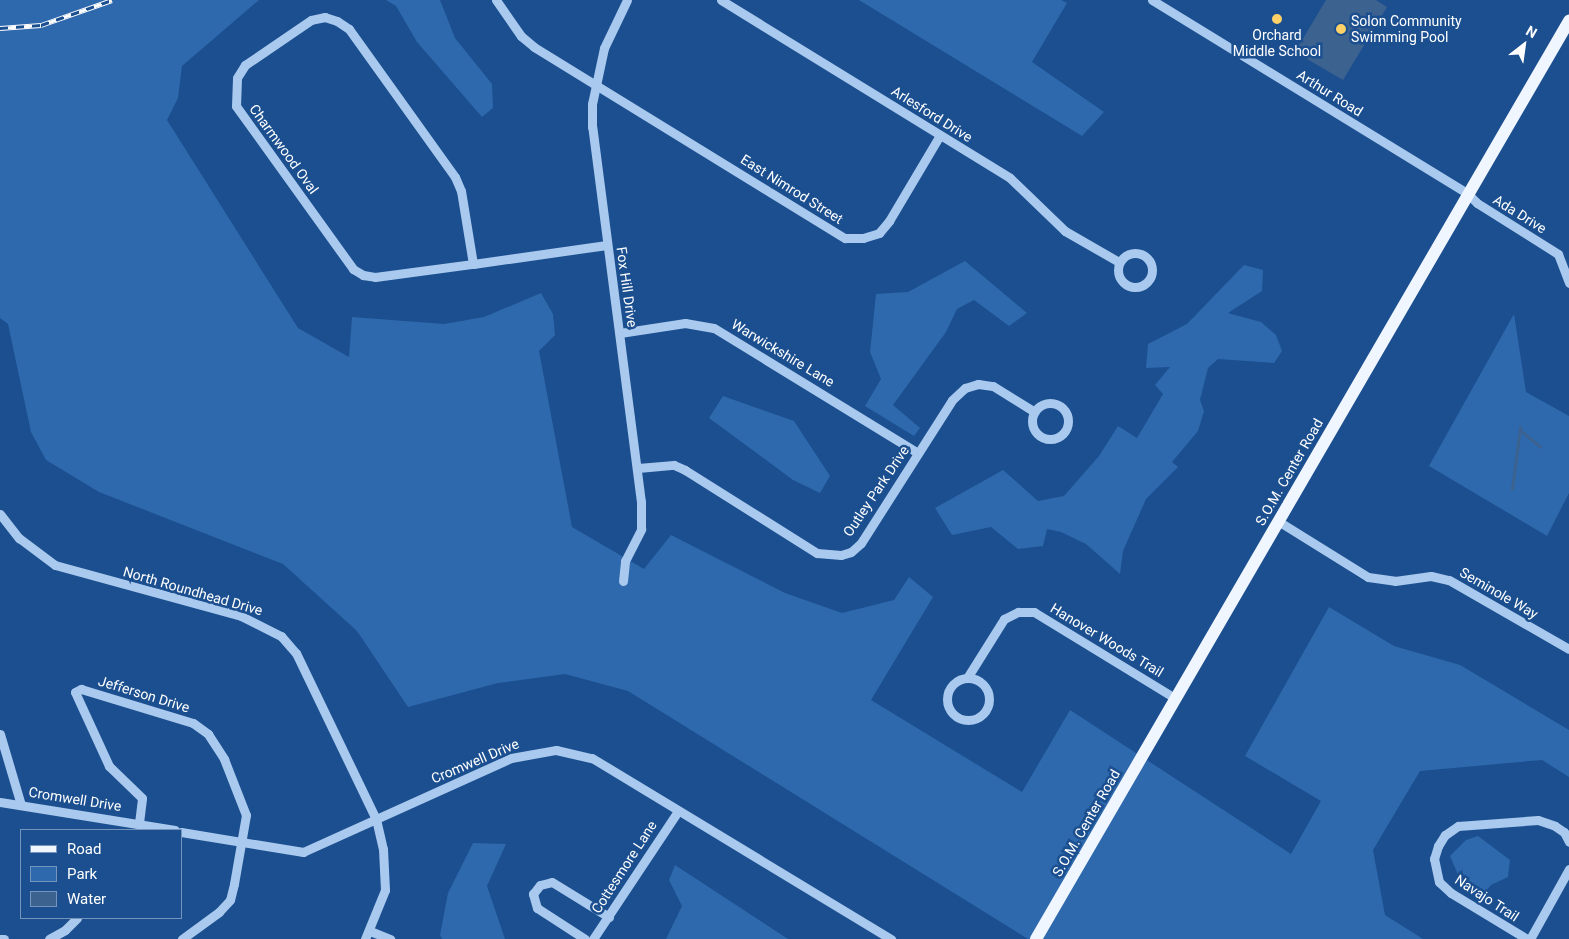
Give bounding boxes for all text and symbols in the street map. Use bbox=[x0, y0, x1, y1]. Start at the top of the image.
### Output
marker: Orchard Middle School bbox=[1271, 13, 1283, 25]
place label: Solon Community Swimming Pool bbox=[1351, 13, 1462, 46]
north arrow bbox=[1499, 20, 1549, 70]
marker: Solon Community Swimming Pool bbox=[1335, 23, 1347, 35]
text: N bbox=[1523, 23, 1540, 41]
place label: Orchard Middle School bbox=[1233, 27, 1321, 59]
street label: Arthur Road bbox=[1294, 66, 1366, 120]
street label: Arlesford Drive bbox=[888, 82, 976, 146]
street label: Charmwood Oval bbox=[246, 101, 322, 197]
street label: East Nimrod Street bbox=[738, 151, 846, 227]
street label: Ada Drive bbox=[1490, 191, 1550, 237]
street label: Fox Hill Drive bbox=[613, 246, 641, 328]
street label: Warwickshire Lane bbox=[728, 316, 838, 390]
street label: S.O.M. Center Road bbox=[1252, 416, 1326, 528]
street label: Outley Park Drive bbox=[839, 442, 913, 540]
street label: North Roundhead Drive bbox=[121, 563, 265, 619]
street label: Seminole Way bbox=[1457, 564, 1541, 622]
street label: Hanover Woods Trail bbox=[1047, 600, 1167, 680]
street label: Jefferson Drive bbox=[96, 672, 192, 716]
street label: Cromwell Drive bbox=[429, 735, 521, 787]
street label: S.O.M. Center Road bbox=[1049, 767, 1123, 879]
street label: Cromwell Drive bbox=[27, 783, 123, 815]
street label: Cottesmore Lane bbox=[588, 818, 660, 916]
legend bbox=[20, 829, 182, 919]
text: Road bbox=[67, 840, 101, 858]
text: Park bbox=[67, 865, 97, 883]
street label: Navajo Trail bbox=[1452, 871, 1522, 925]
text: Water bbox=[67, 890, 106, 908]

